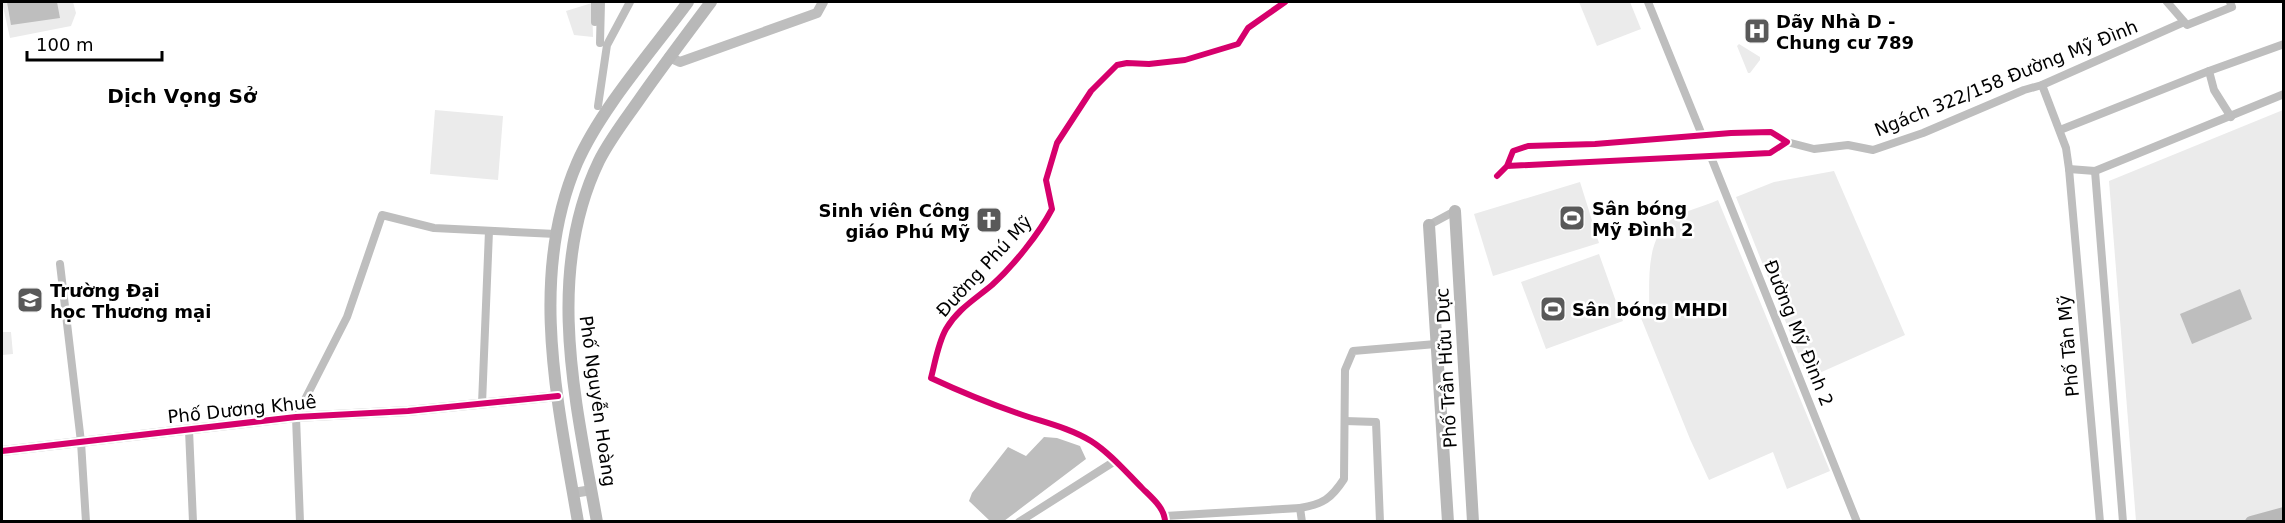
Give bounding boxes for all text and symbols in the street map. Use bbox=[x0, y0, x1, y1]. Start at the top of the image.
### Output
place label: Dãy Nhà D - Chung cư 789 bbox=[1776, 11, 1914, 53]
street label: Ngách 322/158 Đường Mỹ Đình bbox=[1871, 15, 2141, 141]
hospital icon: Dãy Nhà D - Chung cư 789 bbox=[1742, 16, 1772, 46]
scale bar bbox=[27, 24, 162, 62]
text: 100 m bbox=[36, 34, 94, 55]
district label: Dịch Vọng Sở bbox=[107, 84, 258, 108]
place label: Sân bóng Mỹ Đình 2 bbox=[1592, 198, 1694, 240]
place label: Sinh viên Công giáo Phú Mỹ bbox=[819, 200, 970, 242]
sports icon: Sân bóng Mỹ Đình 2 bbox=[1557, 203, 1587, 233]
church icon: Sinh viên Công giáo Phú Mỹ bbox=[974, 205, 1004, 235]
street label: Đường Phú Mỹ bbox=[932, 211, 1036, 321]
street label: Đường Mỹ Đình 2 bbox=[1760, 257, 1838, 409]
place label: Trường Đại học Thương mại bbox=[50, 280, 211, 322]
school or university icon: Trường Đại học Thương mại bbox=[15, 285, 45, 315]
street label: Phố Trần Hữu Dực bbox=[1431, 287, 1461, 449]
sports icon: Sân bóng MHDI bbox=[1538, 294, 1568, 324]
street label: Phố Tân Mỹ bbox=[2053, 294, 2083, 398]
place label: Sân bóng MHDI bbox=[1572, 299, 1728, 320]
street label: Phố Nguyễn Hoàng bbox=[576, 314, 620, 488]
street label: Phố Dương Khuê bbox=[167, 391, 317, 427]

